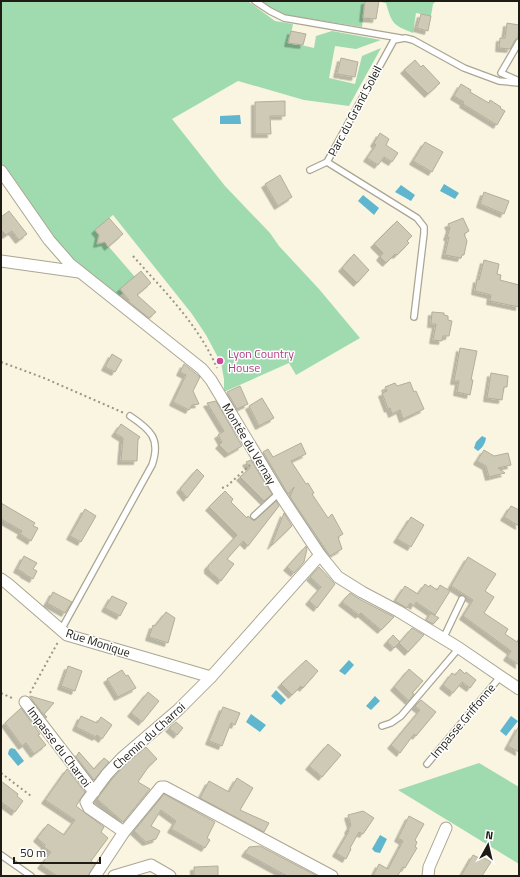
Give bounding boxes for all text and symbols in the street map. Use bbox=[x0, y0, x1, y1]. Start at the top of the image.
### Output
street label: Parc du Grand Soleil bbox=[323, 62, 387, 160]
place label: Lyon Country House bbox=[228, 344, 294, 377]
marker: Lyon Country House bbox=[215, 356, 225, 366]
street label: Montée du Vernay bbox=[218, 399, 281, 488]
street label: Rue Monique bbox=[64, 623, 133, 662]
street label: Impasse Griffonne bbox=[426, 679, 500, 762]
street label: Chemin du Charroi bbox=[108, 698, 189, 774]
street label: Impasse du Charroi bbox=[23, 702, 96, 791]
north arrow bbox=[468, 825, 508, 865]
text: N bbox=[485, 827, 494, 844]
scale bar bbox=[14, 839, 100, 865]
text: 50 m bbox=[20, 843, 46, 862]

